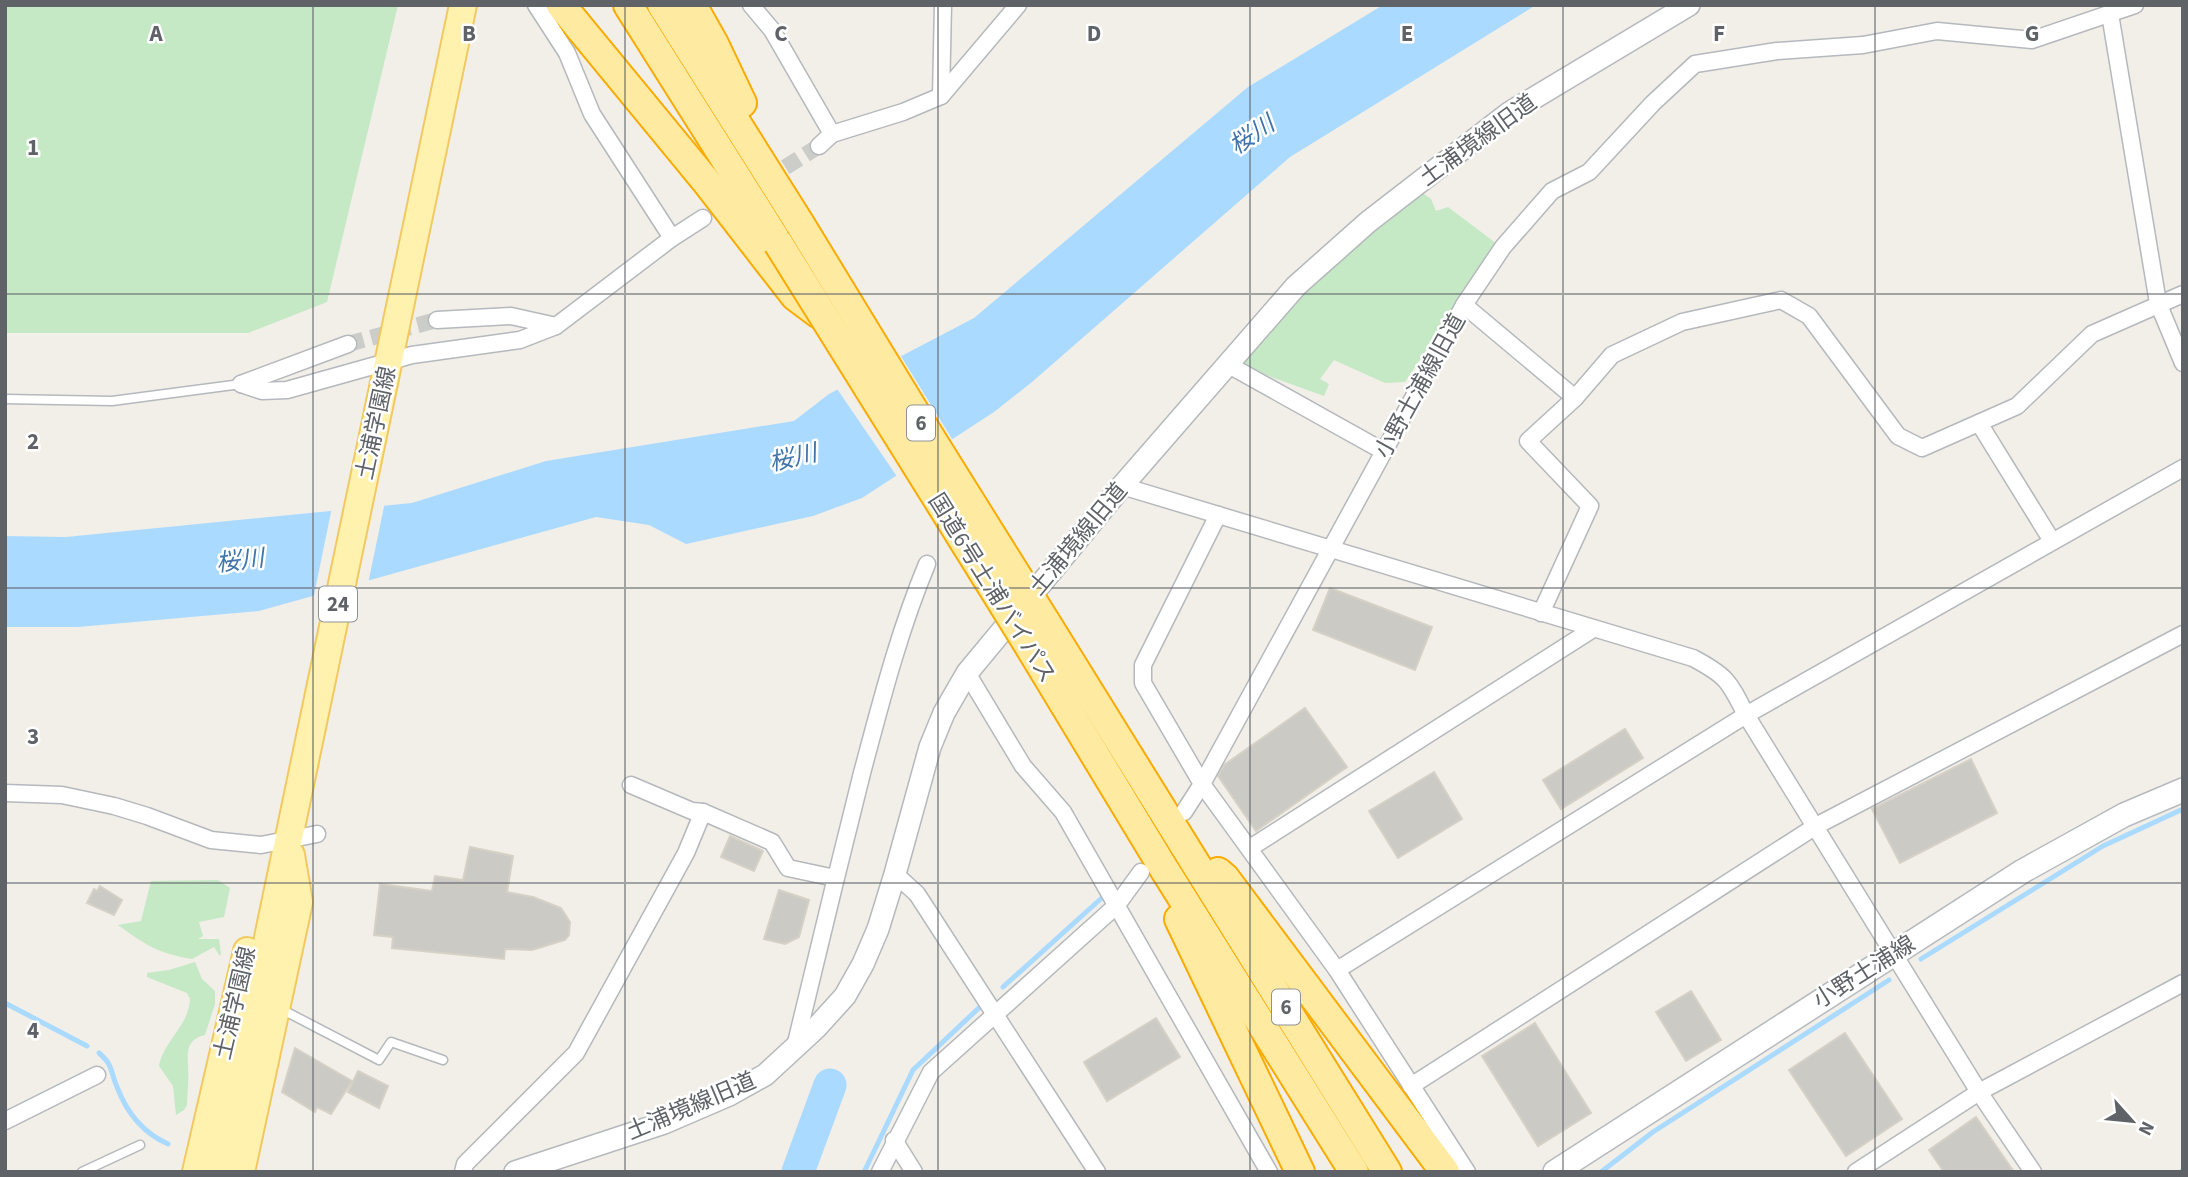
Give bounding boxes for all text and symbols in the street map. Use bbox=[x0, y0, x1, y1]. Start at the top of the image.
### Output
text: A bbox=[148, 17, 163, 50]
text: B bbox=[462, 17, 476, 50]
text: C bbox=[774, 17, 788, 50]
text: D bbox=[1087, 17, 1101, 50]
text: E bbox=[1401, 17, 1413, 50]
text: F bbox=[1713, 17, 1725, 50]
text: G bbox=[2025, 17, 2039, 50]
street label: 土浦境線旧道 bbox=[1412, 86, 1544, 194]
water label: 桜川 bbox=[1222, 105, 1284, 163]
text: 1 bbox=[27, 131, 39, 164]
street label: 小野土浦線旧道 bbox=[1367, 308, 1473, 464]
street label: 土浦学園線 bbox=[348, 363, 404, 483]
road number: 6 bbox=[907, 406, 935, 440]
text: 2 bbox=[27, 425, 39, 458]
water label: 桜川 bbox=[766, 435, 823, 480]
street label: 土浦境線旧道 bbox=[1021, 476, 1135, 602]
street label: 国道6号土浦バイパス bbox=[920, 487, 1064, 689]
water label: 桜川 bbox=[214, 540, 269, 581]
road number: 24 bbox=[319, 586, 357, 622]
text: 3 bbox=[27, 720, 39, 753]
street label: 小野土浦線 bbox=[1806, 928, 1922, 1016]
street label: 土浦学園線 bbox=[206, 943, 264, 1063]
road number: 6 bbox=[1272, 990, 1300, 1024]
text: 4 bbox=[27, 1014, 39, 1047]
street label: 土浦境線旧道 bbox=[621, 1064, 761, 1148]
north arrow bbox=[2097, 1086, 2167, 1156]
text: N bbox=[2131, 1116, 2161, 1140]

